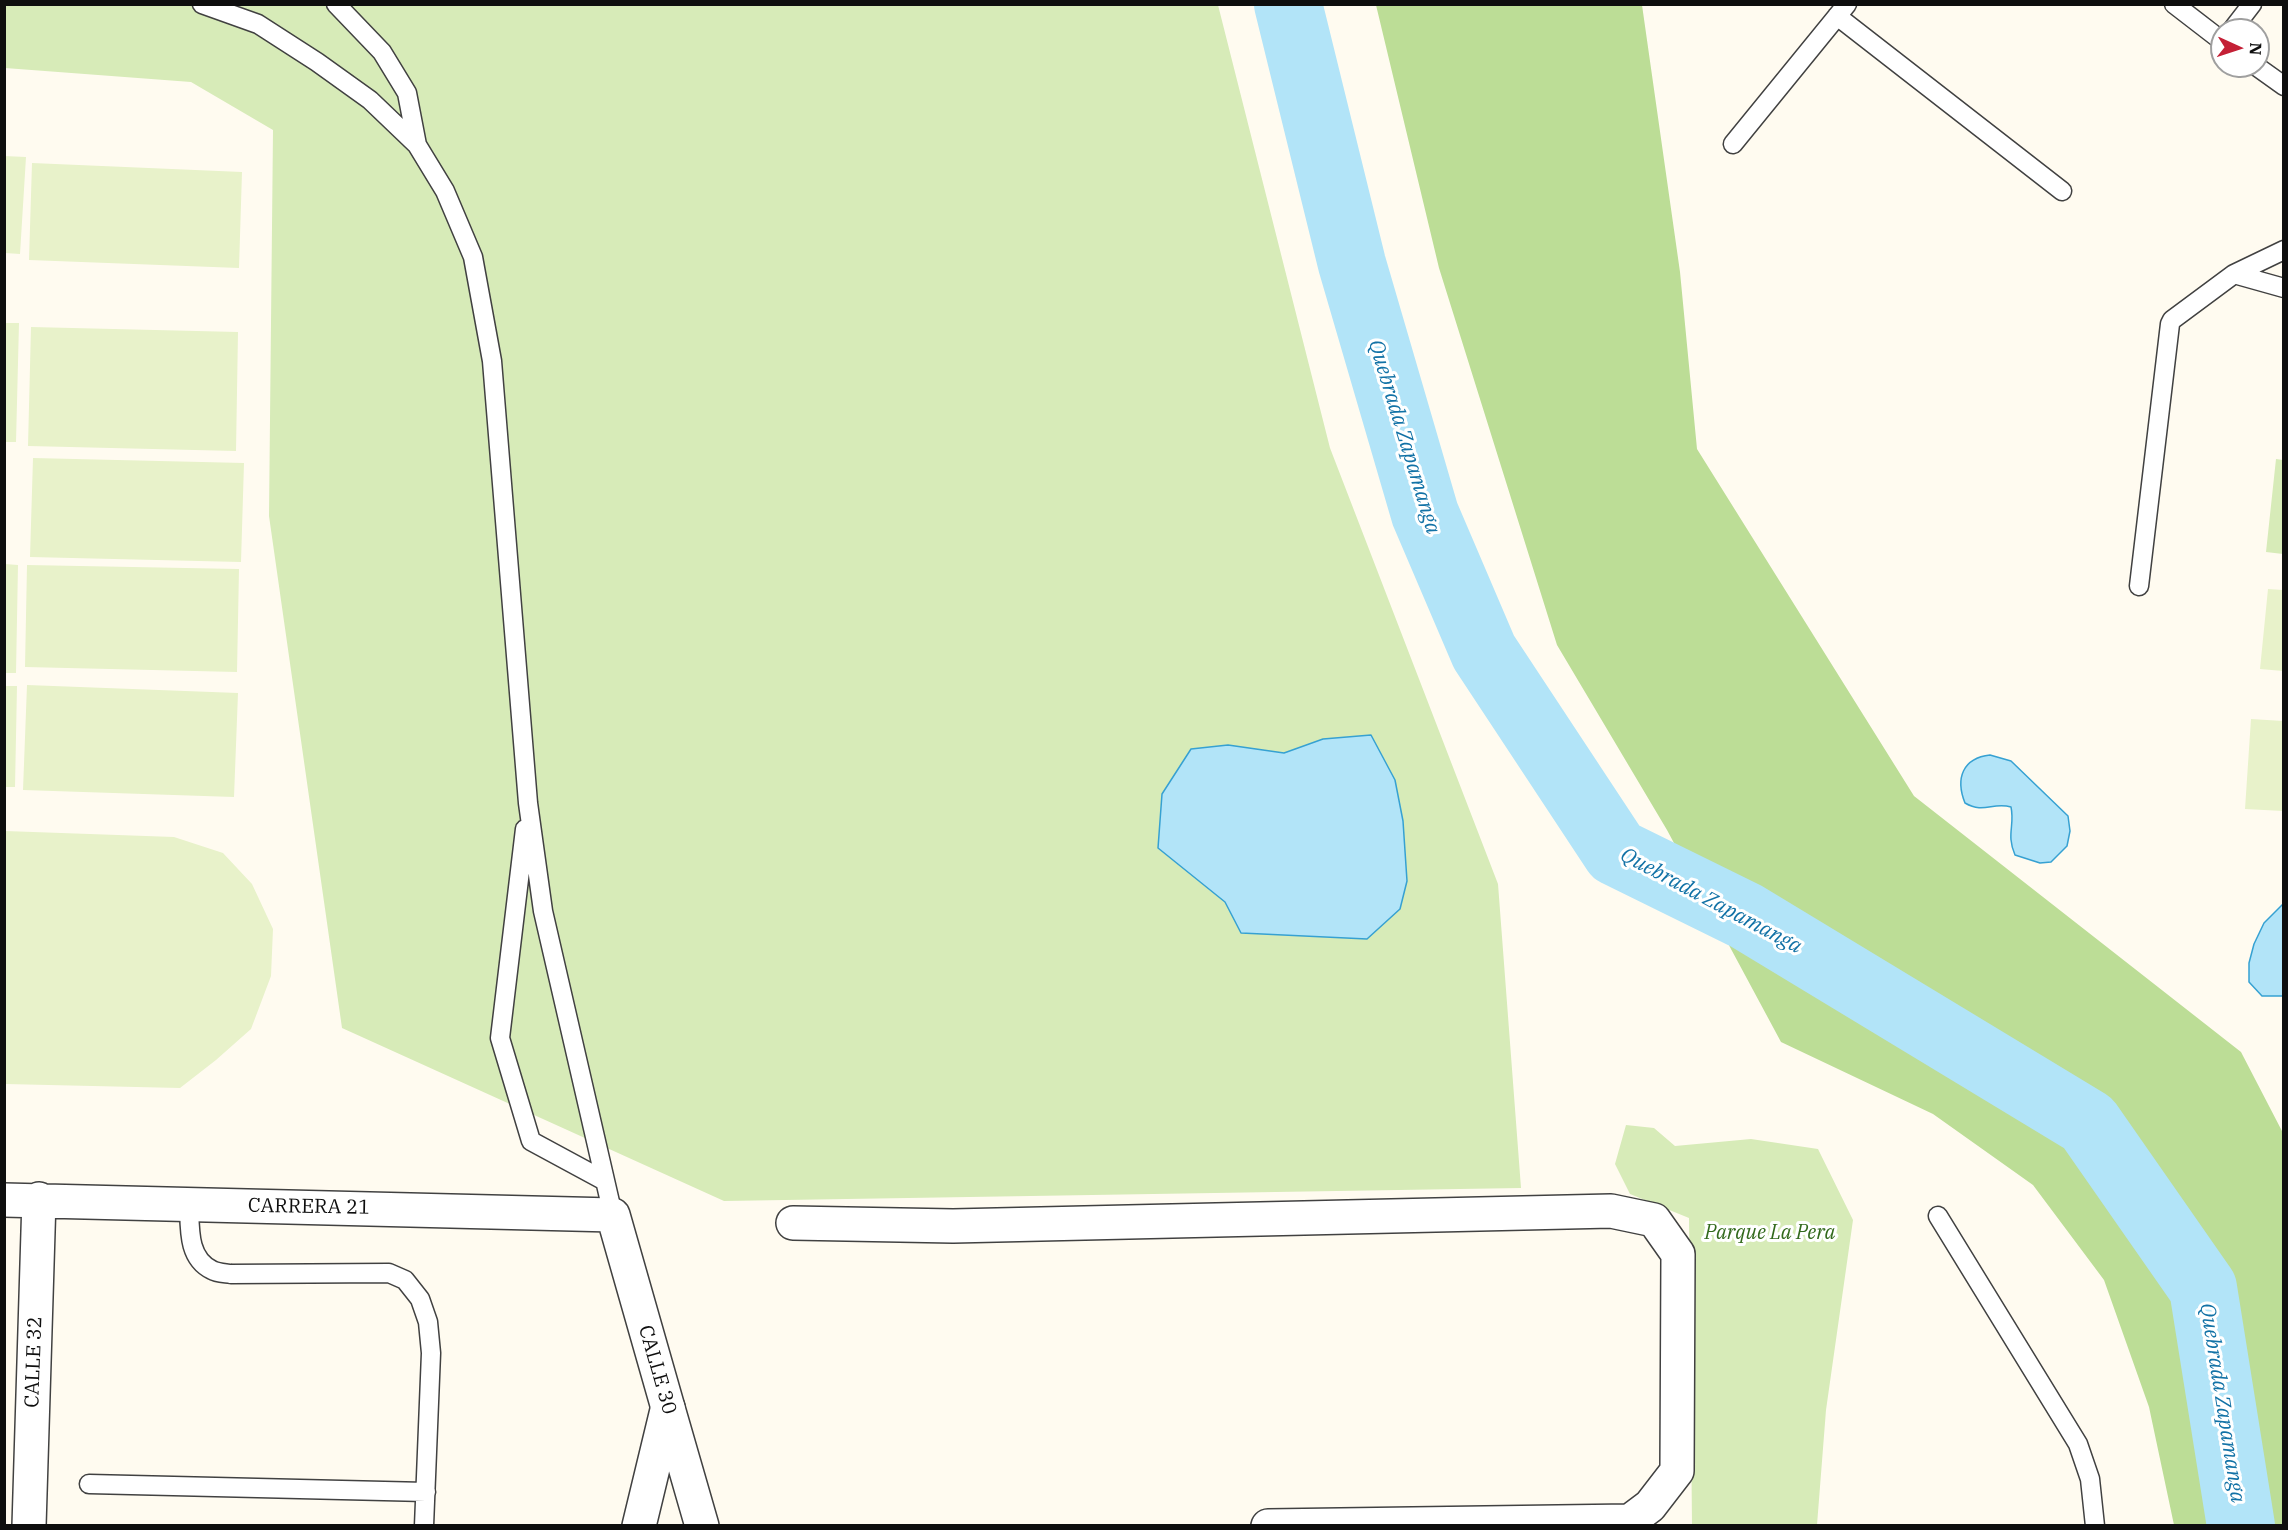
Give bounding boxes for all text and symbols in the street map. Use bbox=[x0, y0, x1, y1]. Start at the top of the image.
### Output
north arrow bbox=[2210, 18, 2270, 78]
text: N bbox=[2246, 42, 2266, 56]
water label: Quebrada Zapamanga bbox=[1362, 337, 1446, 537]
water label: Quebrada Zapamanga bbox=[1616, 843, 1806, 959]
street label: CARRERA 21 bbox=[248, 1194, 370, 1220]
park label: Parque La Pera bbox=[1705, 1221, 1835, 1245]
water label: Quebrada Zapamanga bbox=[2194, 1301, 2250, 1505]
street label: CALLE 32 bbox=[20, 1316, 48, 1408]
street label: CALLE 30 bbox=[633, 1323, 681, 1417]

